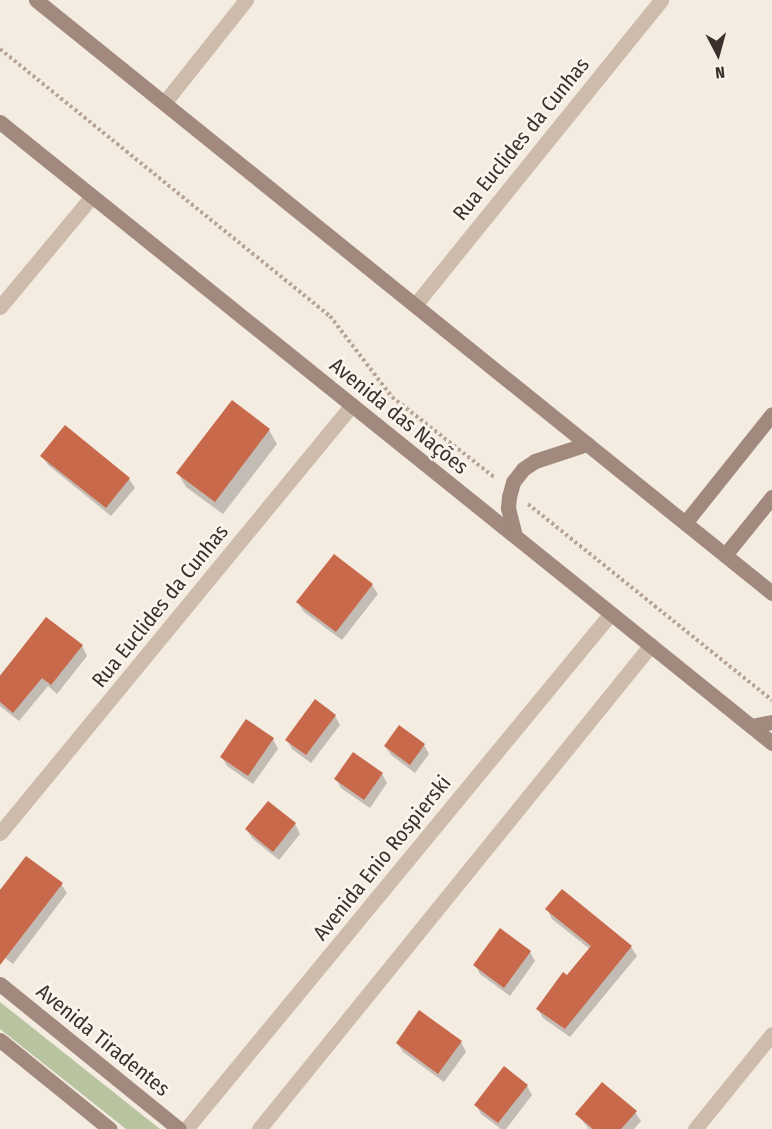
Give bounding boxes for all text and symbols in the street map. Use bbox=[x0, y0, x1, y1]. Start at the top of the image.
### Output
north arrow bbox=[688, 24, 748, 84]
street label: Rua Euclides da Cunhas bbox=[447, 52, 595, 226]
text: N bbox=[714, 62, 726, 82]
street label: Avenida das Nações bbox=[325, 352, 473, 480]
street label: Rua Euclides da Cunhas bbox=[86, 519, 234, 693]
street label: Avenida Enio Rospierski bbox=[308, 771, 456, 945]
street label: Avenida Tiradentes bbox=[31, 979, 175, 1101]

